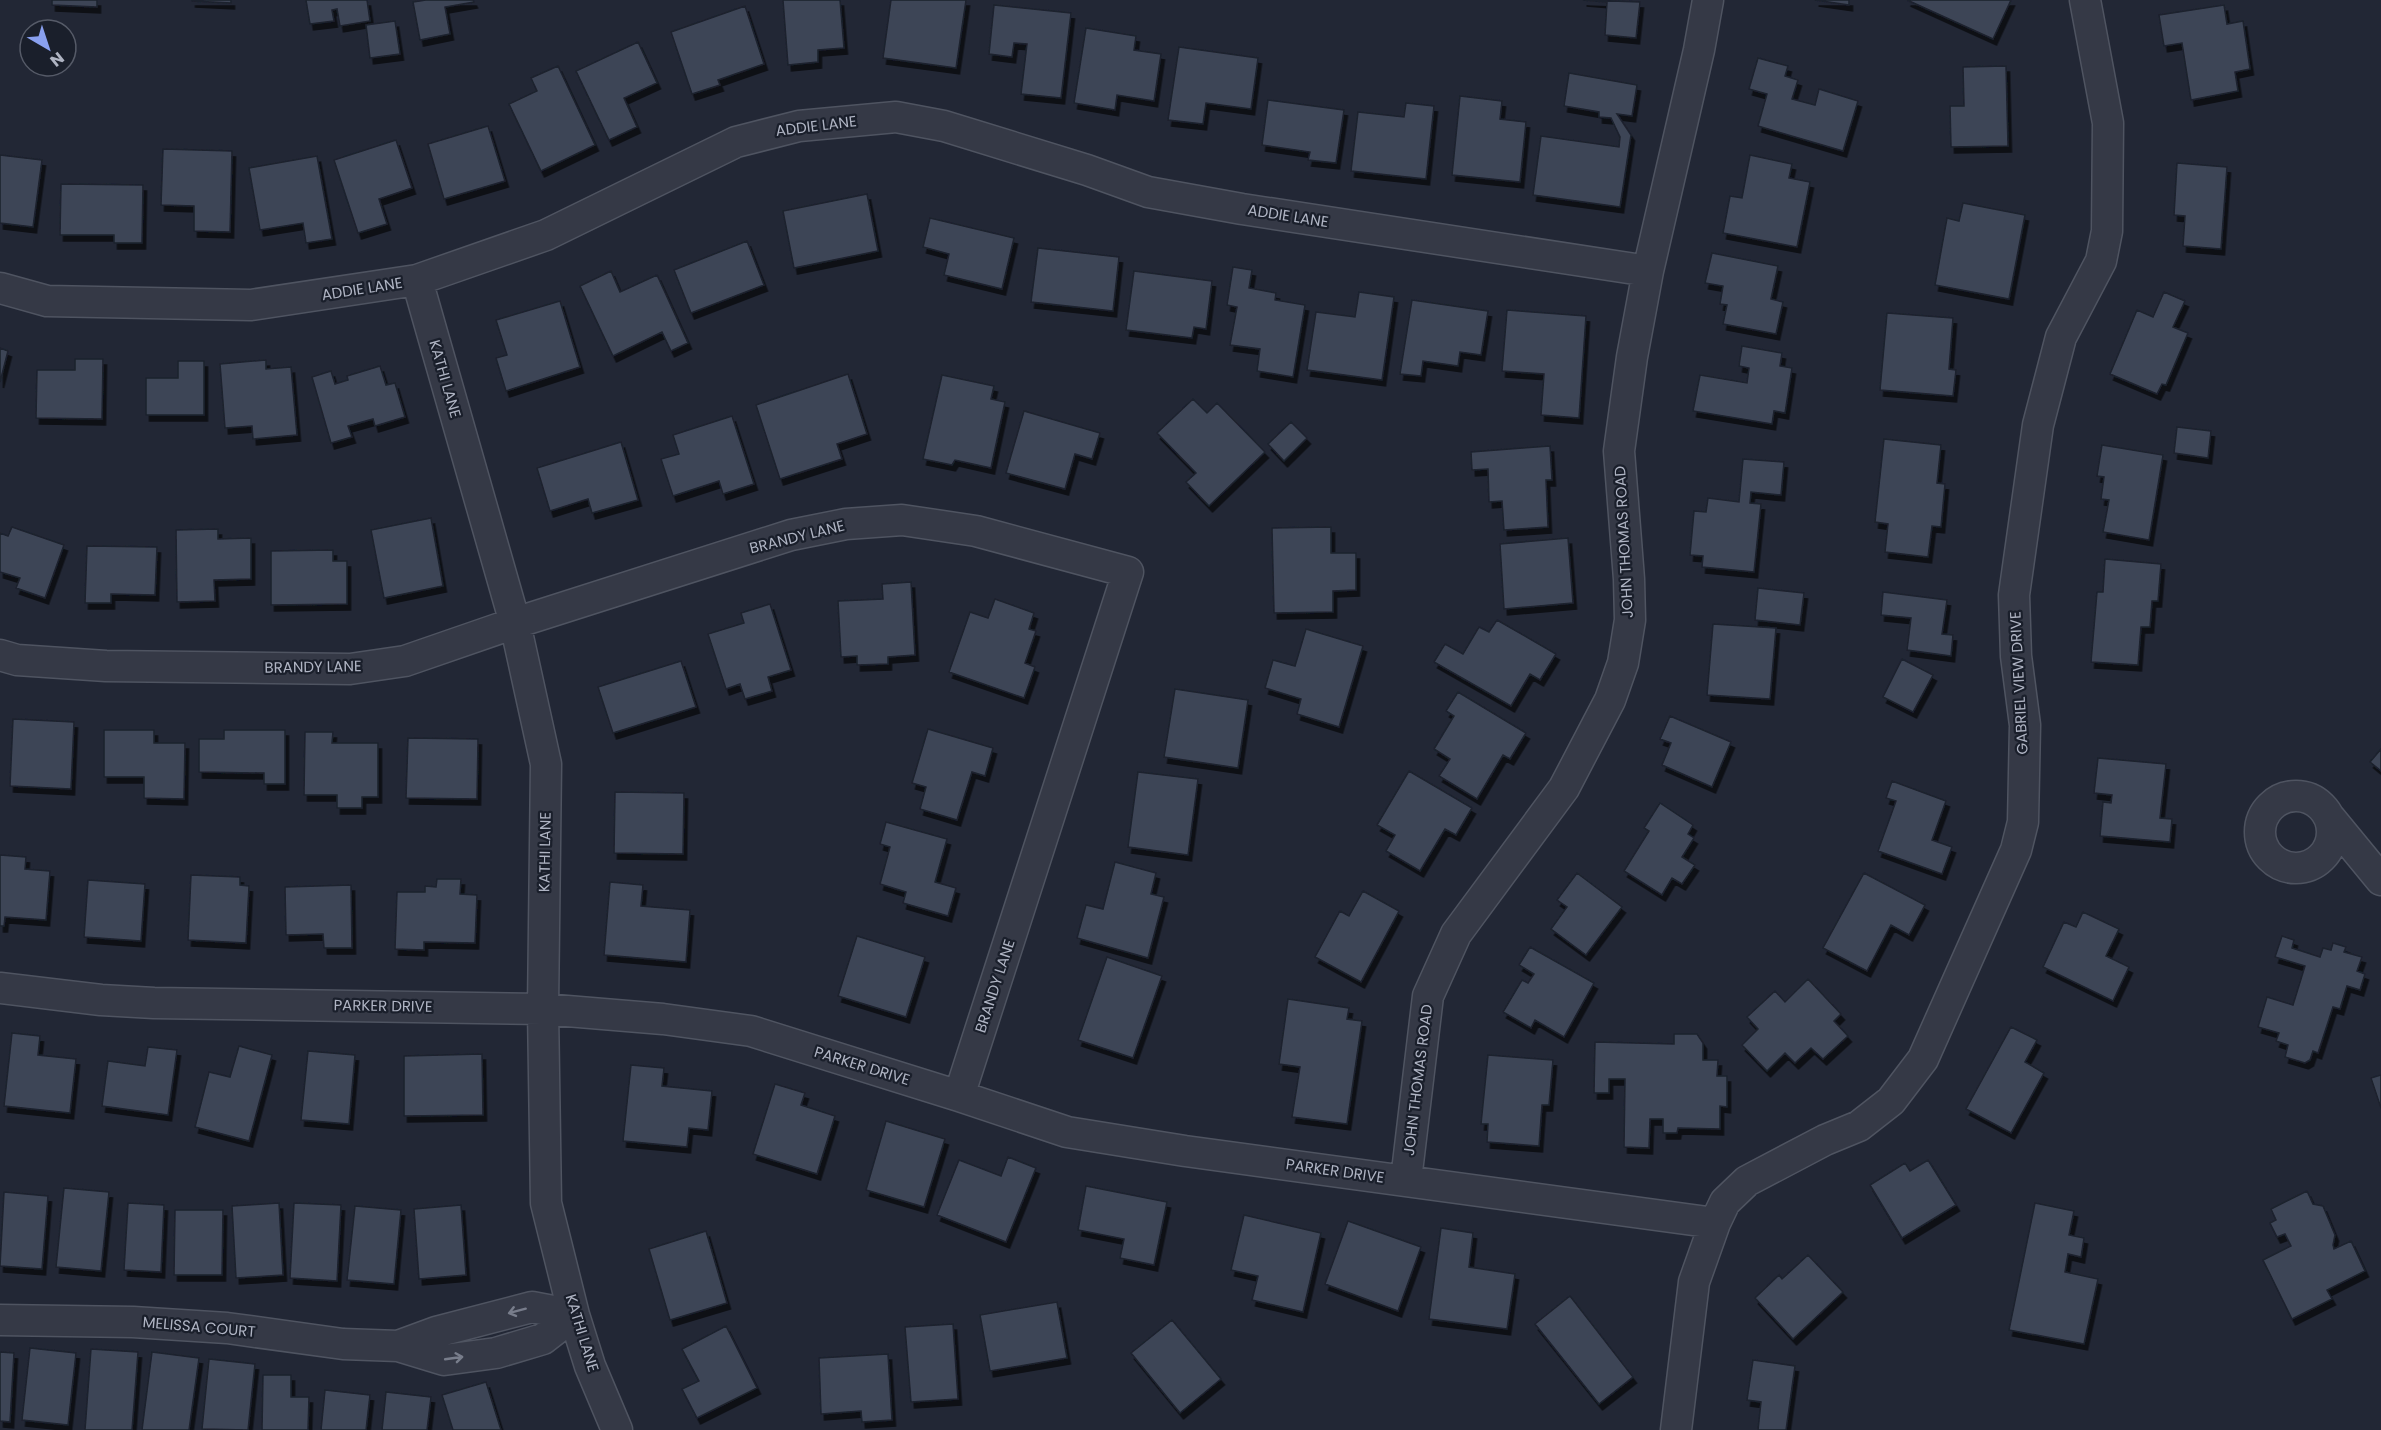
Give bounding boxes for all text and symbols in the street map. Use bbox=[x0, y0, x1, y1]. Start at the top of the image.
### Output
north arrow bbox=[18, 18, 78, 78]
text: N bbox=[45, 47, 69, 72]
street label: ADDIE LANE bbox=[774, 110, 858, 141]
street label: ADDIE LANE bbox=[1246, 199, 1330, 232]
street label: ADDIE LANE bbox=[320, 272, 404, 305]
street label: KATHI LANE bbox=[424, 337, 467, 420]
street label: JOHN THOMAS ROAD bbox=[1609, 465, 1638, 619]
street label: BRANDY LANE bbox=[747, 515, 847, 558]
street label: GABRIEL VIEW DRIVE bbox=[2004, 611, 2033, 755]
street label: BRANDY LANE bbox=[264, 655, 362, 678]
street label: KATHI LANE bbox=[533, 812, 556, 892]
street label: BRANDY LANE bbox=[970, 936, 1020, 1035]
street label: PARKER DRIVE bbox=[333, 994, 433, 1017]
street label: JOHN THOMAS ROAD bbox=[1398, 1003, 1437, 1157]
street label: PARKER DRIVE bbox=[812, 1041, 913, 1090]
street label: PARKER DRIVE bbox=[1285, 1153, 1386, 1188]
street label: KATHI LANE bbox=[561, 1291, 604, 1374]
one-way arrow bbox=[508, 1306, 527, 1317]
street label: MELISSA COURT bbox=[142, 1311, 256, 1342]
one-way arrow bbox=[444, 1353, 463, 1364]

